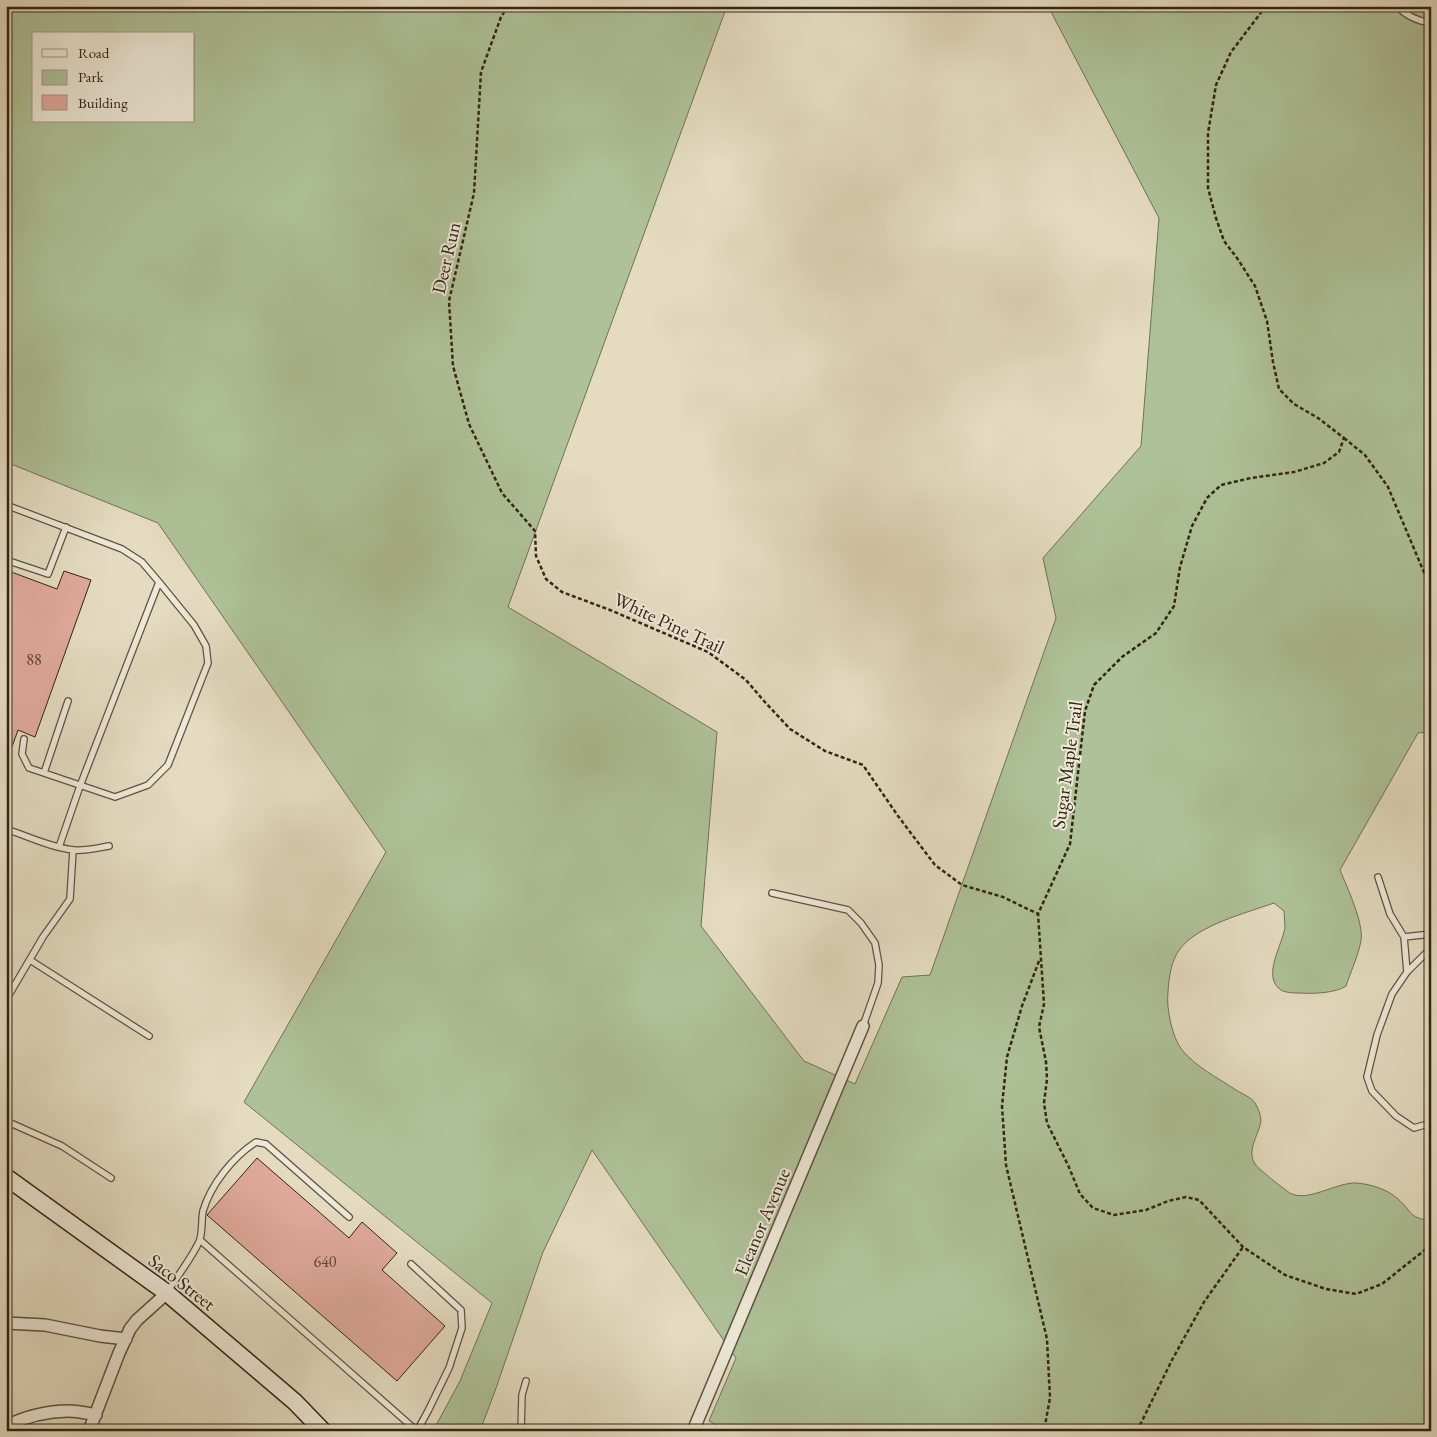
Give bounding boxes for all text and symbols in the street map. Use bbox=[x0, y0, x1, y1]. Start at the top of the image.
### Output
legend bbox=[32, 32, 195, 122]
text: Road bbox=[78, 43, 110, 62]
text: Park bbox=[78, 67, 105, 86]
text: Building bbox=[78, 93, 128, 112]
street label: Deer Run bbox=[426, 220, 466, 296]
street label: White Pine Trail bbox=[610, 586, 729, 660]
house number: 88 bbox=[26, 649, 42, 670]
street label: Sugar Maple Trail bbox=[1046, 699, 1088, 830]
street label: Eleanor Avenue bbox=[728, 1164, 796, 1280]
street label: Saco Street bbox=[143, 1248, 221, 1316]
house number: 640 bbox=[313, 1251, 337, 1272]

